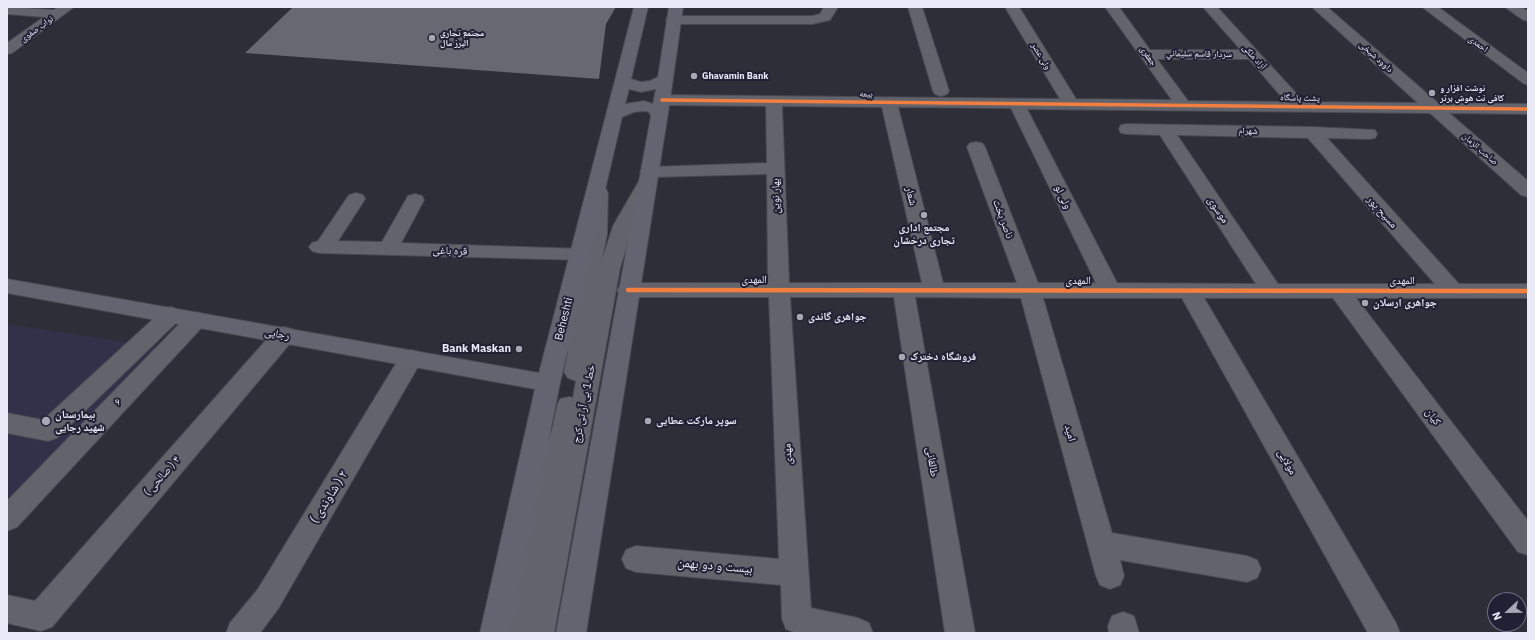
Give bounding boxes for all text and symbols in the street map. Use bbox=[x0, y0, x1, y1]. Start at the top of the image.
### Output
street label: نواب صفوی bbox=[18, 13, 56, 45]
place label: مجتمع تجاری البرز مال bbox=[440, 28, 484, 49]
marker: مجتمع تجاری البرز مال bbox=[427, 33, 437, 43]
street label: احمدی bbox=[1466, 33, 1490, 55]
street label: داوود شیخی bbox=[1357, 39, 1395, 75]
street label: ولی عصر bbox=[1029, 41, 1053, 71]
street label: آزاد ملکی bbox=[1240, 42, 1268, 72]
street label: جعفری bbox=[1137, 44, 1159, 68]
street label: سردار قاسم سليماني bbox=[1166, 48, 1232, 60]
marker: Ghavamin Bank bbox=[689, 71, 699, 81]
place label: Ghavamin Bank bbox=[702, 71, 769, 81]
place label: نوشت افزار و کافی نت هوش برتر bbox=[1440, 83, 1504, 104]
street label: بیمه bbox=[859, 88, 873, 100]
marker: نوشت افزار و کافی نت هوش برتر bbox=[1427, 88, 1437, 98]
street label: پشت پاسگاه bbox=[1280, 92, 1320, 104]
street label: شهرام bbox=[1238, 125, 1258, 137]
street label: صاحب الزمان bbox=[1460, 131, 1500, 167]
street label: بهار نوین bbox=[769, 178, 783, 214]
street label: ولی لو bbox=[1052, 183, 1074, 211]
street label: شعار bbox=[902, 185, 920, 207]
street label: مسیح پور bbox=[1364, 193, 1400, 231]
street label: موسوی bbox=[1204, 194, 1232, 226]
street label: ناصر بخت bbox=[990, 198, 1016, 240]
marker: مجتمع اداری تجاری درخشان bbox=[919, 210, 929, 220]
place label: مجتمع اداری تجاری درخشان bbox=[893, 221, 955, 247]
street label: قره باغی bbox=[432, 244, 468, 258]
street label: المهدی bbox=[741, 273, 767, 287]
street label: المهدی bbox=[1065, 274, 1091, 288]
street label: المهدی bbox=[1389, 274, 1415, 288]
street label: Beheshti bbox=[552, 296, 576, 342]
place label: جواهری ارسلان bbox=[1373, 296, 1437, 310]
marker: جواهری ارسلان bbox=[1360, 298, 1370, 308]
place label: جواهری گاندی bbox=[808, 310, 867, 324]
marker: جواهری گاندی bbox=[795, 312, 805, 322]
street label: رجایی bbox=[263, 325, 291, 343]
place label: Bank Maskan bbox=[442, 342, 511, 356]
marker: Bank Maskan bbox=[514, 344, 524, 354]
place label: فروشگاه دخترک bbox=[910, 350, 976, 364]
marker: فروشگاه دخترک bbox=[897, 352, 907, 362]
street label: خط 1 بی آر تی کرج bbox=[570, 364, 598, 444]
street label: ۶ bbox=[112, 396, 124, 408]
street label: کیان bbox=[1422, 406, 1444, 428]
place label: بیمارستان شهید رجایی bbox=[55, 408, 105, 434]
place label: سوپر مارکت عطایی bbox=[656, 414, 737, 428]
marker: بیمارستان شهید رجایی bbox=[40, 415, 52, 427]
marker: سوپر مارکت عطایی bbox=[643, 416, 653, 426]
street label: امید bbox=[1061, 423, 1079, 443]
street label: مهدی bbox=[781, 443, 795, 465]
street label: طالقانی bbox=[923, 446, 941, 478]
street label: مولایی bbox=[1274, 447, 1300, 477]
street label: ( صالحی ) ۴ bbox=[141, 453, 183, 499]
street label: ( شاوندی ) ۲ bbox=[307, 468, 351, 526]
street label: بیست و دو بهمن bbox=[677, 555, 753, 577]
north arrow bbox=[1487, 592, 1527, 632]
text: N bbox=[1489, 610, 1505, 622]

